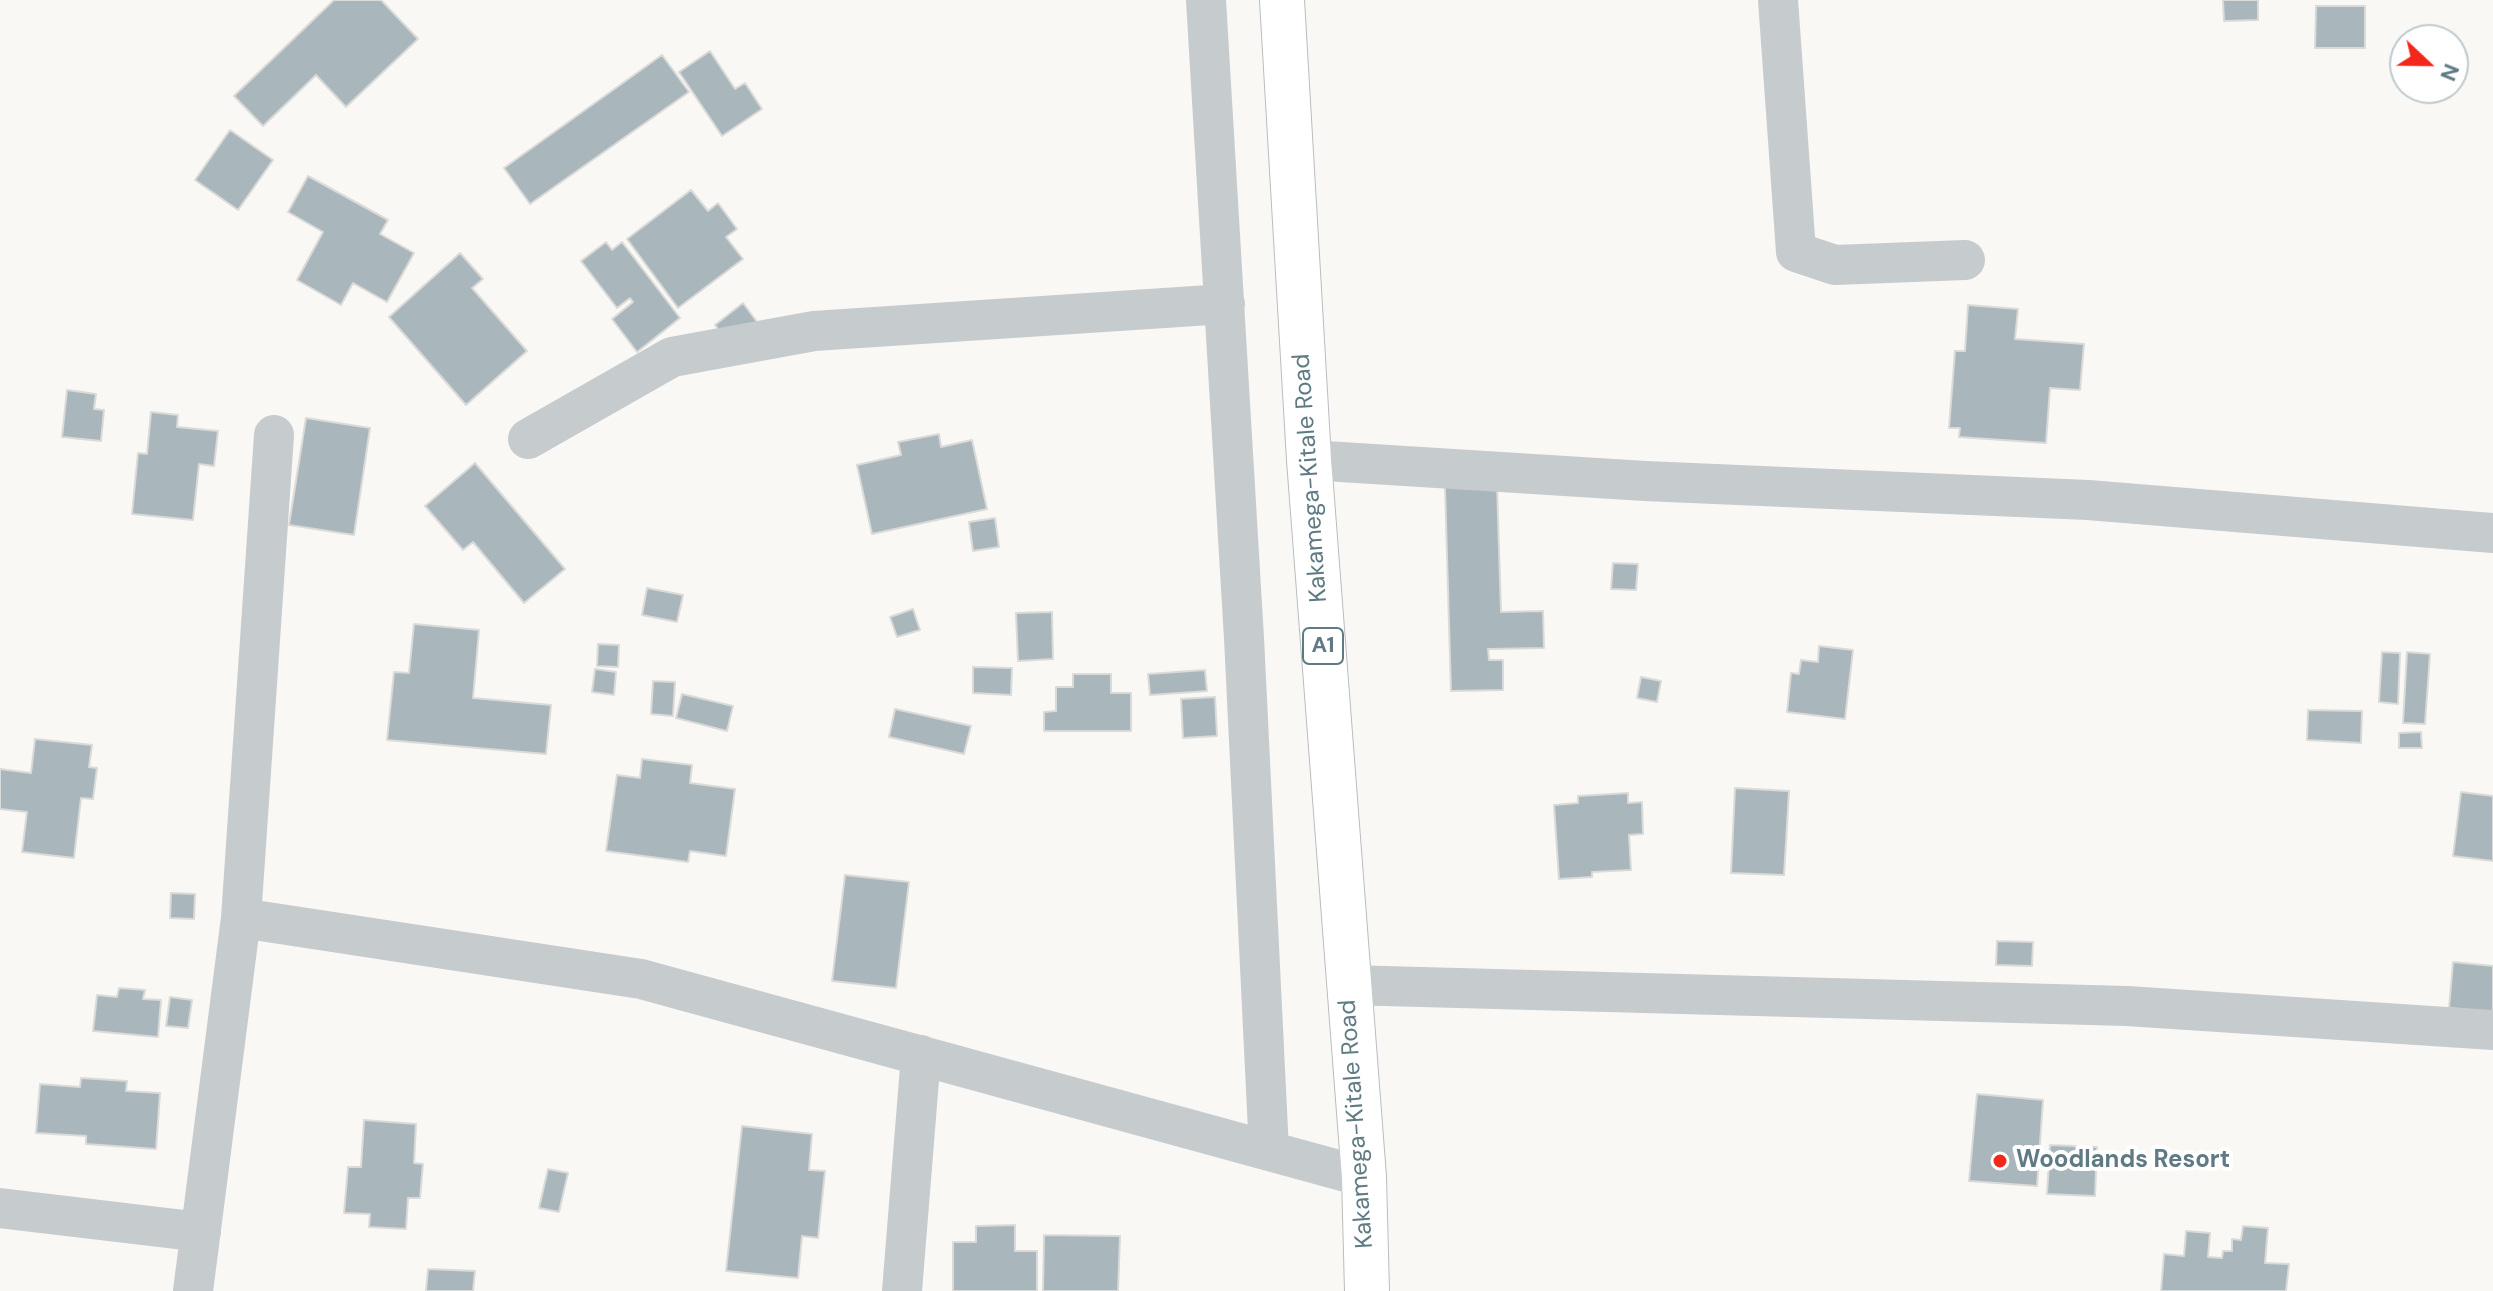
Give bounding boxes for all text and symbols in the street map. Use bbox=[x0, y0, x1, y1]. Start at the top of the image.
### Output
north arrow bbox=[2389, 24, 2469, 104]
text: N bbox=[2433, 60, 2466, 85]
street label: Kakamega-Kitale Road bbox=[1288, 353, 1334, 603]
road number: A1 bbox=[1303, 628, 1343, 664]
street label: Kakamega-Kitale Road bbox=[1334, 999, 1380, 1249]
place label: Woodlands Resort bbox=[2016, 1147, 2230, 1175]
marker: Woodlands Resort bbox=[1991, 1152, 2009, 1170]

